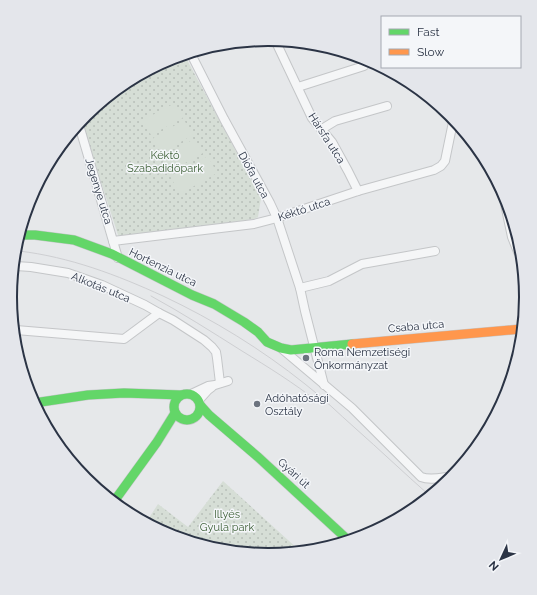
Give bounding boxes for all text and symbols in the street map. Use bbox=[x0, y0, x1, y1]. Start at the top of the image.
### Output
legend bbox=[381, 16, 521, 68]
text: Fast bbox=[417, 25, 440, 39]
text: Slow bbox=[417, 45, 444, 59]
street label: Hársfa utca bbox=[305, 110, 348, 166]
park label: Kéktó Szabadidőpark bbox=[127, 149, 203, 175]
street label: Diófa utca bbox=[235, 150, 272, 201]
street label: Jegenye utca bbox=[82, 157, 115, 226]
street label: Kéktó utca bbox=[276, 195, 332, 224]
street label: Hortenzia utca bbox=[127, 245, 199, 289]
street label: Alkotás utca bbox=[69, 270, 132, 305]
street label: Csaba utca bbox=[387, 318, 445, 335]
place label: Roma Nemzetiségi Önkormányzat bbox=[314, 346, 410, 372]
marker: Roma Nemzetiségi Önkormányzat bbox=[301, 353, 311, 363]
place label: Adóhatósági Osztály bbox=[265, 392, 329, 418]
marker: Adóhatósági Osztály bbox=[252, 399, 262, 409]
street label: Gyári út bbox=[275, 456, 313, 491]
park label: Illyés Gyula park bbox=[200, 508, 254, 534]
north arrow bbox=[481, 539, 521, 579]
text: N bbox=[487, 558, 502, 573]

